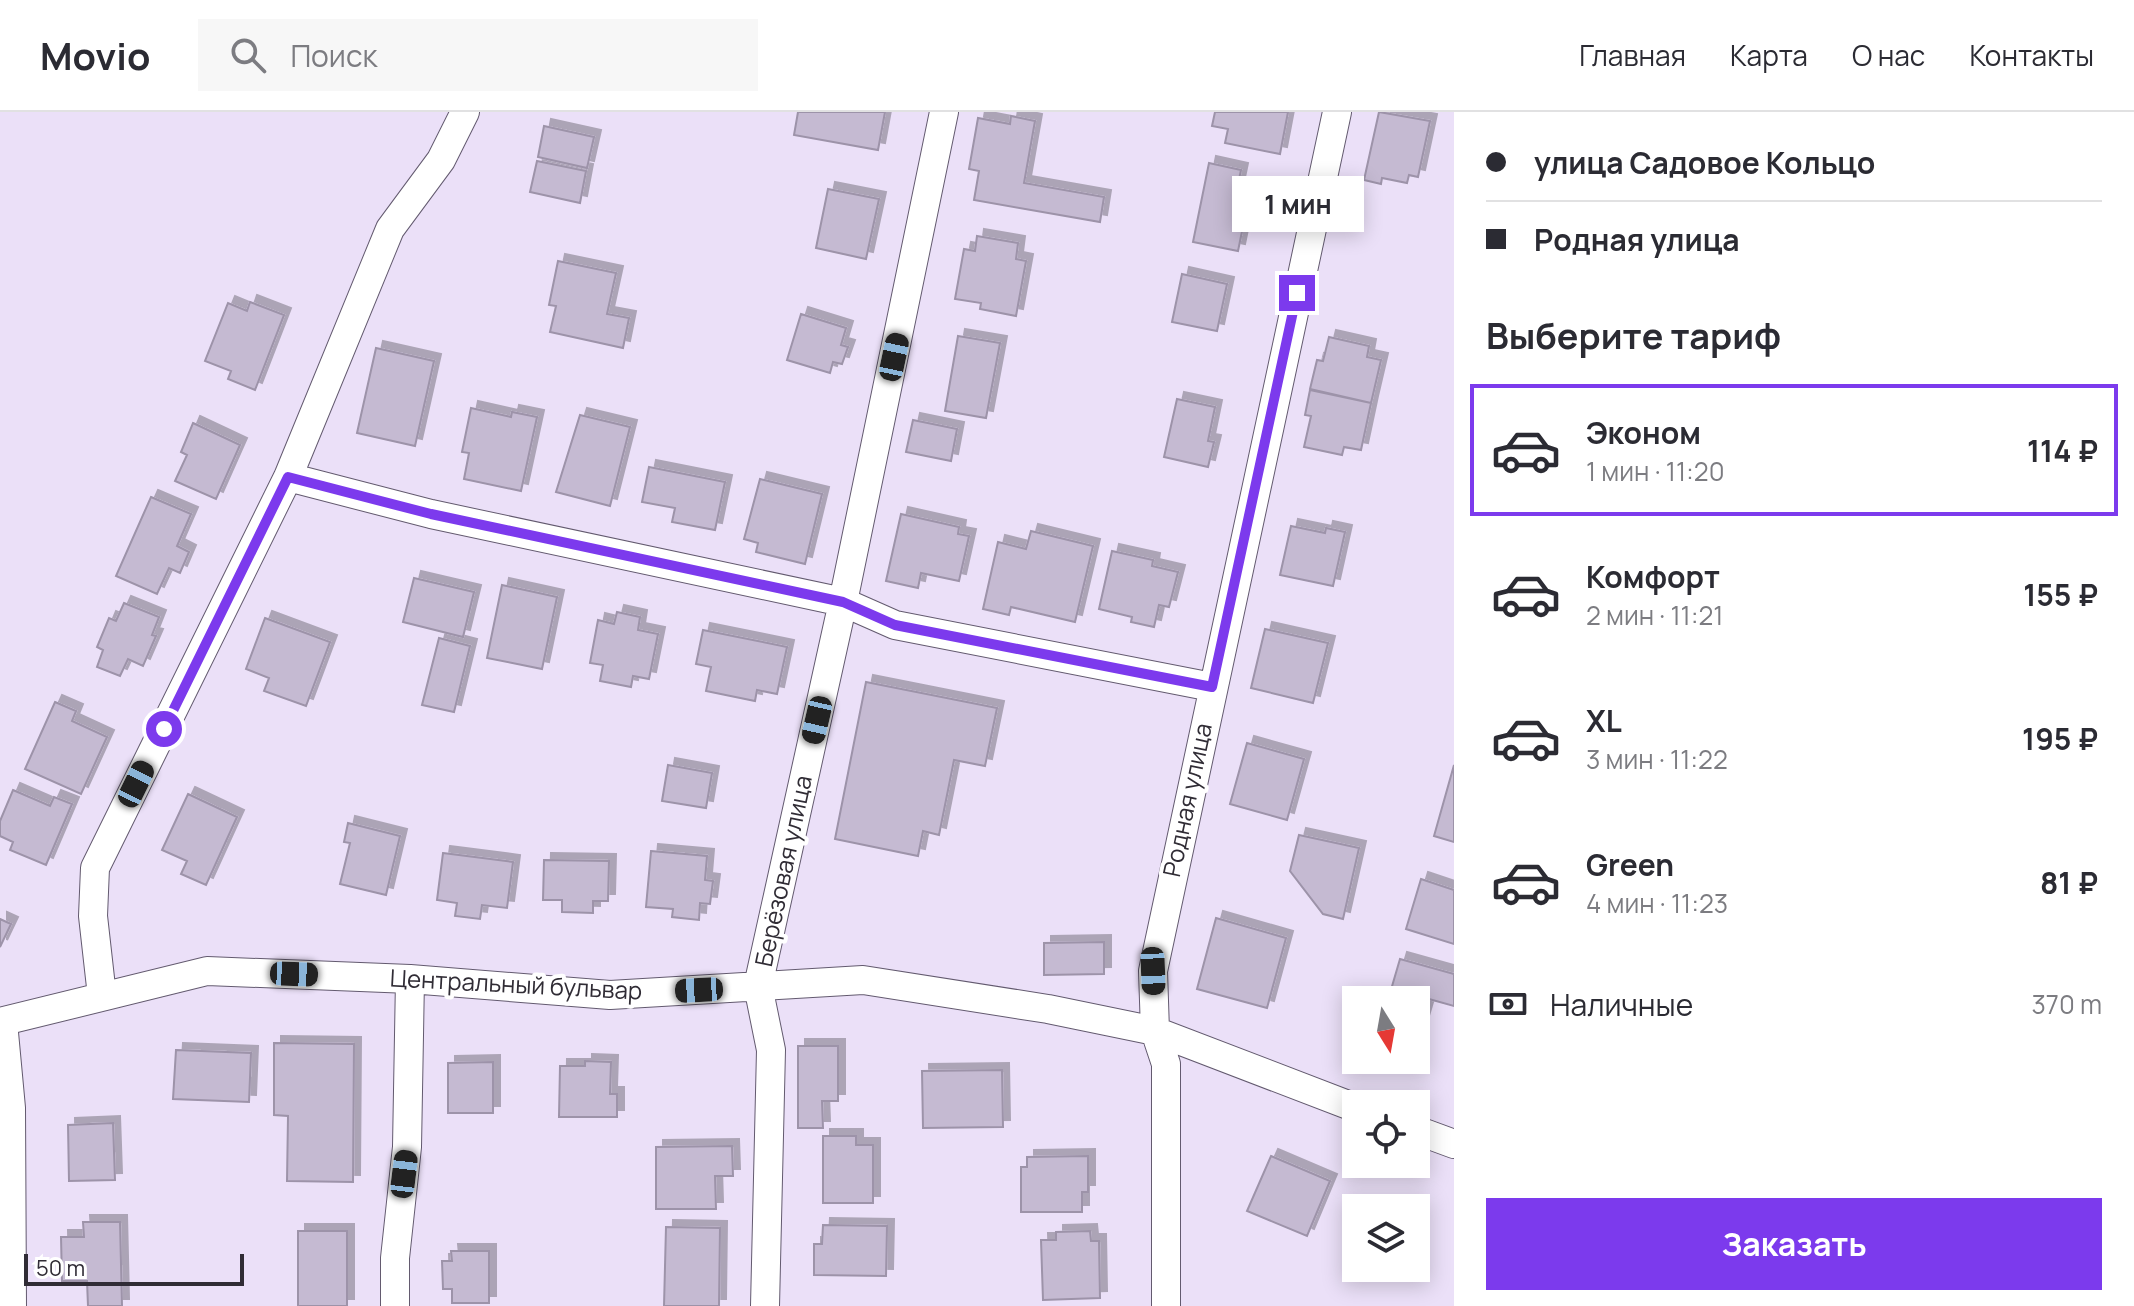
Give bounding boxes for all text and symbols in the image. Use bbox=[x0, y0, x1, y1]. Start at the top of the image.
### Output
search box bbox=[198, 19, 758, 91]
text: Movio bbox=[40, 29, 150, 81]
icon: search bbox=[226, 33, 270, 77]
text: Поиск bbox=[290, 35, 377, 76]
text: Главная bbox=[1579, 36, 1686, 74]
text: Карта bbox=[1730, 36, 1808, 74]
text: О нас bbox=[1852, 36, 1925, 74]
text: Контакты bbox=[1969, 36, 2094, 74]
text: улица Садовое Кольцо bbox=[1534, 142, 1875, 183]
callout: 1 мин bbox=[1231, 177, 1363, 233]
text: 1 мин bbox=[1264, 186, 1332, 222]
text: Родная улица bbox=[1534, 219, 1740, 260]
route end bbox=[1279, 275, 1315, 311]
text: Выберите тариф bbox=[1486, 311, 1781, 360]
car bbox=[877, 331, 911, 383]
text: Эконом bbox=[1586, 412, 1701, 453]
icon: car bbox=[1490, 414, 1562, 486]
text: 114 ₽ bbox=[2027, 430, 2098, 471]
text: 1 мин · 11:20 bbox=[1586, 453, 1725, 489]
text: Комфорт bbox=[1586, 556, 1720, 597]
icon: car bbox=[1490, 558, 1562, 630]
text: 155 ₽ bbox=[2023, 574, 2098, 615]
text: 2 мин · 11:21 bbox=[1586, 597, 1723, 633]
car bbox=[800, 694, 834, 746]
text: XL bbox=[1586, 700, 1622, 741]
icon: car bbox=[1490, 702, 1562, 774]
route start bbox=[146, 711, 182, 747]
text: 195 ₽ bbox=[2022, 718, 2098, 759]
street label: Родная улица bbox=[1154, 720, 1219, 880]
text: 3 мин · 11:22 bbox=[1586, 741, 1728, 777]
car bbox=[115, 757, 157, 811]
street label: Берёзовая улица bbox=[746, 772, 819, 969]
text: Green bbox=[1586, 844, 1674, 885]
icon: car bbox=[1490, 846, 1562, 918]
text: 81 ₽ bbox=[2040, 862, 2098, 903]
text: 4 мин · 11:23 bbox=[1586, 885, 1728, 921]
car bbox=[1140, 947, 1166, 995]
street label: Центральный бульвар bbox=[389, 960, 643, 1007]
car bbox=[270, 961, 318, 987]
car bbox=[674, 977, 724, 1003]
icon: cash bbox=[1486, 982, 1530, 1026]
text: Наличные bbox=[1550, 984, 1693, 1025]
north arrow bbox=[1342, 986, 1430, 1074]
map controls bbox=[1342, 986, 1430, 1282]
text: 370 m bbox=[2031, 986, 2102, 1022]
button: locate bbox=[1342, 1090, 1430, 1178]
car bbox=[389, 1149, 419, 1199]
button: layers bbox=[1342, 1194, 1430, 1282]
button: Заказать bbox=[1486, 1198, 2102, 1290]
scale bar bbox=[24, 1250, 244, 1286]
text: 50 m bbox=[36, 1253, 85, 1283]

